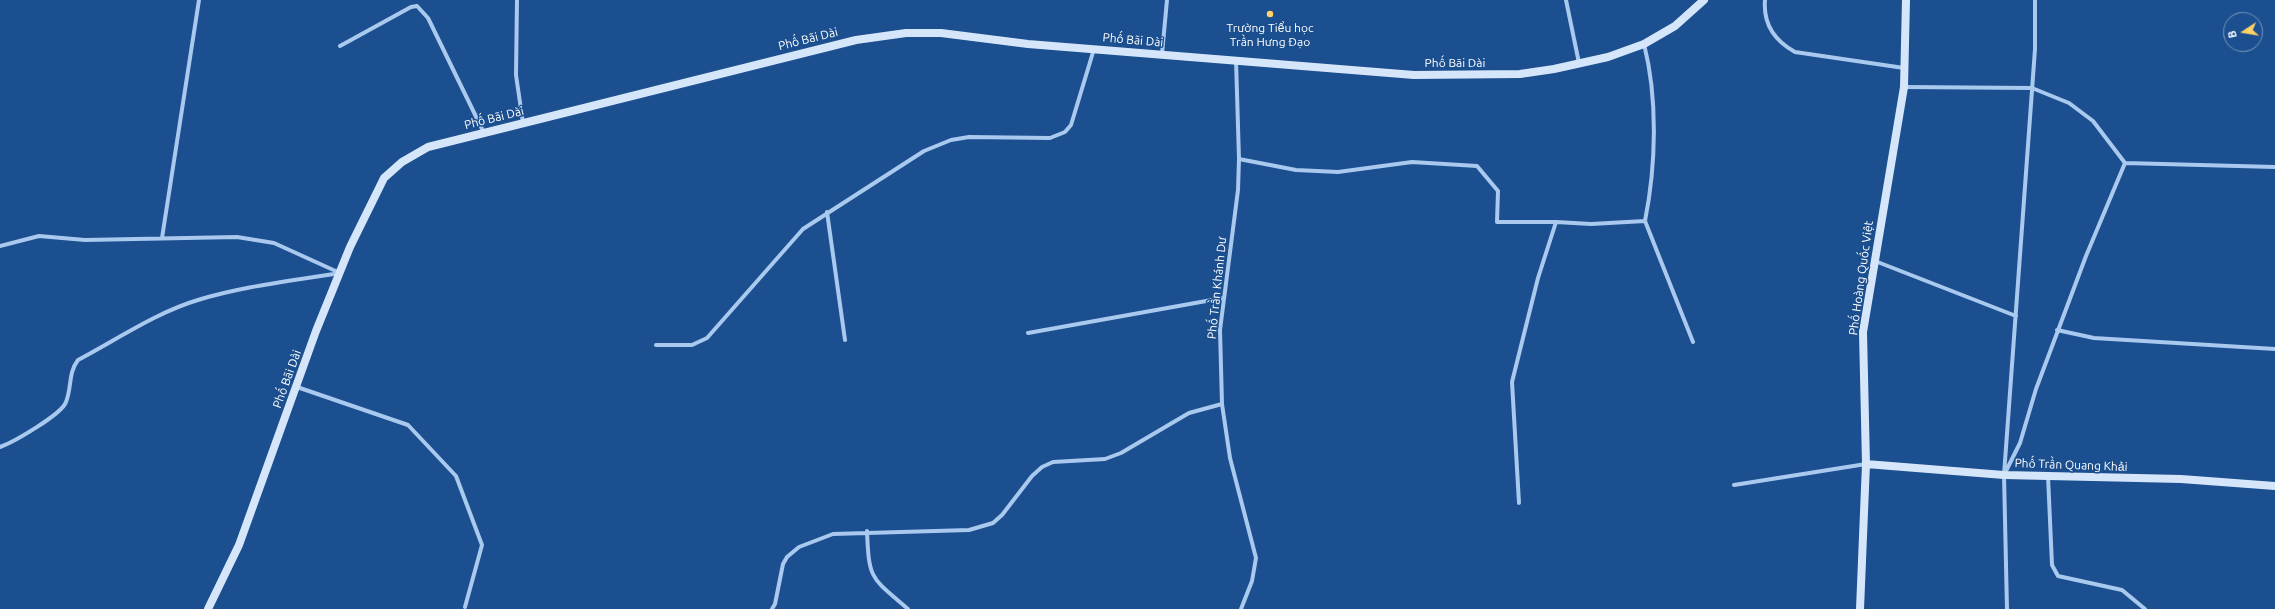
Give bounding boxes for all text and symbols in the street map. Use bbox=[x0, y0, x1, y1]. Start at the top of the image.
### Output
marker: Trường Tiểu học Trần Hưng Đạo bbox=[1265, 9, 1275, 19]
north arrow bbox=[2223, 12, 2263, 52]
place label: Trường Tiểu học Trần Hưng Đạo bbox=[1226, 21, 1314, 49]
street label: Phố Bãi Dài bbox=[777, 25, 839, 53]
text: B bbox=[2226, 29, 2239, 39]
street label: Phố Bãi Dài bbox=[1102, 30, 1164, 50]
street label: Phố Bãi Dài bbox=[1425, 56, 1485, 70]
street label: Phố Bãi Dài bbox=[463, 104, 525, 132]
street label: Phố Hoàng Quốc Việt bbox=[1846, 220, 1876, 336]
street label: Phố Trần Khánh Dư bbox=[1204, 236, 1230, 340]
street label: Phố Bãi Dài bbox=[270, 348, 304, 410]
street label: Phố Trần Quang Khải bbox=[2014, 456, 2128, 474]

